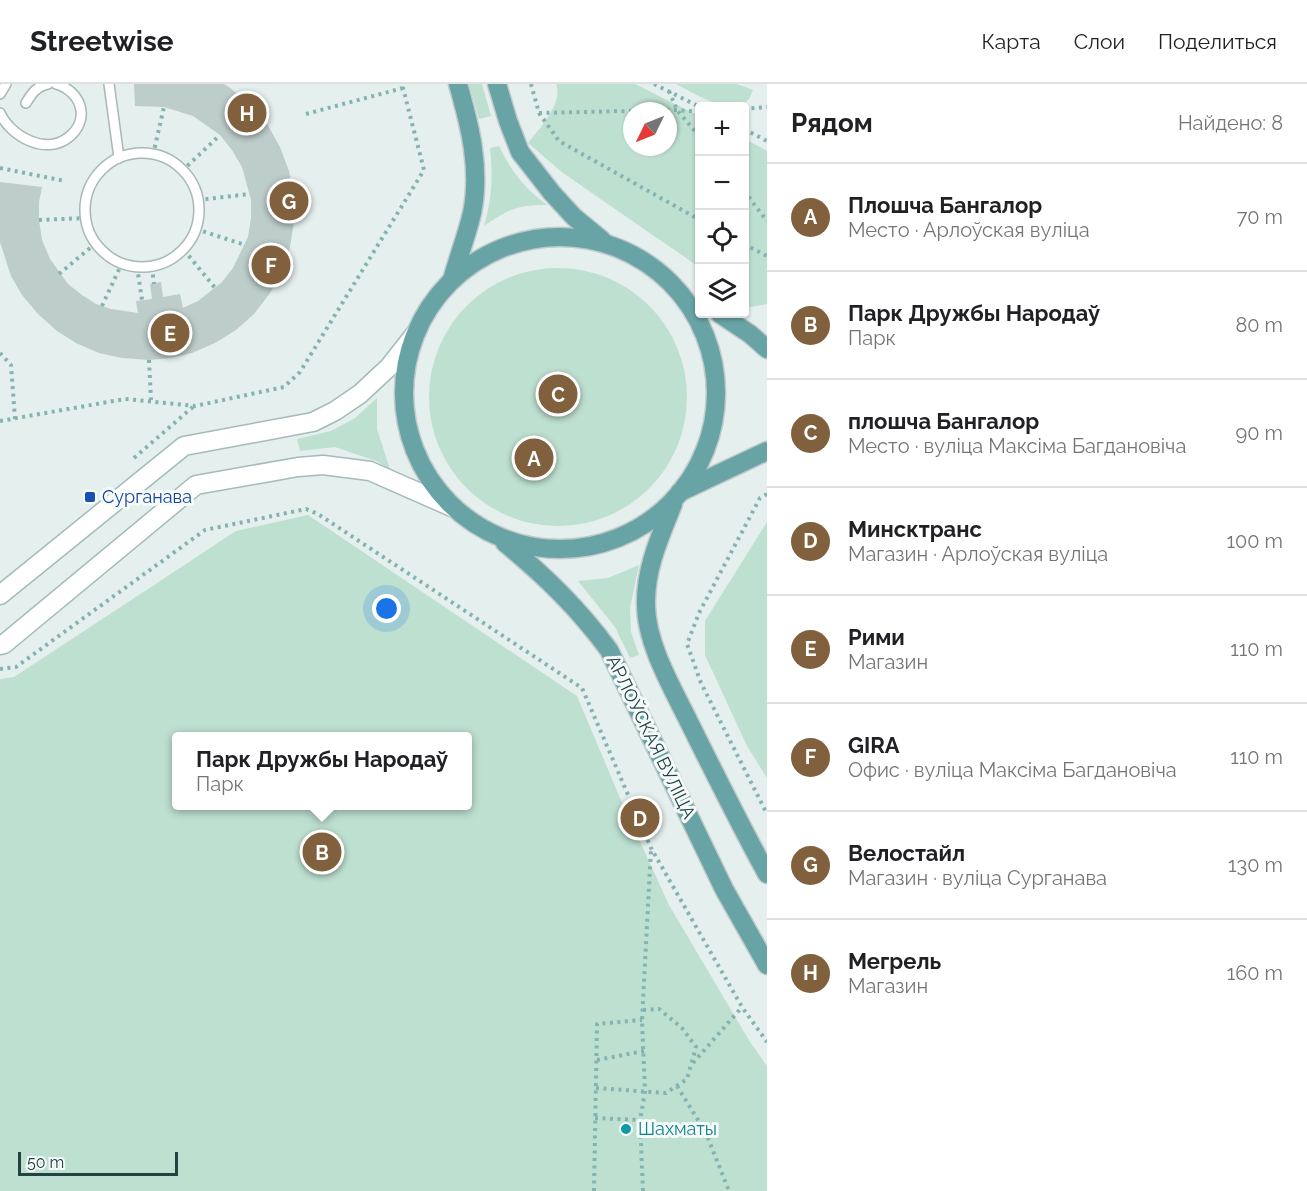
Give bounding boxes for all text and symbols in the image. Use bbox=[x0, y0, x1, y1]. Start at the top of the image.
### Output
text: Streetwise bbox=[30, 25, 174, 58]
text: Карта bbox=[982, 29, 1041, 54]
text: Слои bbox=[1074, 29, 1125, 54]
text: Поделиться bbox=[1158, 29, 1277, 54]
pin: H bbox=[228, 90, 266, 135]
north arrow bbox=[623, 102, 677, 156]
map controls bbox=[695, 102, 749, 318]
button: + bbox=[695, 102, 749, 156]
text: Рядом bbox=[791, 108, 873, 138]
text: Найдено: 8 bbox=[1178, 111, 1283, 135]
button: − bbox=[695, 156, 749, 210]
pin: G bbox=[270, 178, 308, 224]
text: Плошча Бангалор bbox=[848, 192, 1042, 218]
text: A bbox=[804, 205, 817, 229]
text: 70 m bbox=[1237, 205, 1283, 229]
button: locate bbox=[695, 210, 749, 264]
text: Место · Арлоўская вуліца bbox=[848, 218, 1090, 242]
pin: F bbox=[252, 242, 290, 288]
button: layers bbox=[695, 264, 749, 318]
text: Парк Дружбы Народаў bbox=[848, 300, 1100, 326]
pin: E bbox=[150, 310, 190, 356]
text: B bbox=[804, 313, 817, 337]
text: 80 m bbox=[1235, 313, 1283, 337]
text: Парк bbox=[848, 326, 896, 350]
pin: C bbox=[538, 372, 578, 416]
text: плошча Бангалор bbox=[848, 408, 1039, 434]
text: C bbox=[804, 421, 817, 445]
text: 90 m bbox=[1236, 421, 1283, 445]
text: Место · вуліца Максіма Багдановіча bbox=[848, 434, 1186, 458]
pin: A bbox=[514, 436, 554, 481]
place label: Сурганава bbox=[102, 486, 192, 507]
marker: Сурганава bbox=[83, 490, 97, 504]
text: Минсктранс bbox=[848, 516, 982, 542]
text: D bbox=[803, 529, 818, 553]
text: 100 m bbox=[1226, 529, 1283, 553]
text: Магазин · Арлоўская вуліца bbox=[848, 542, 1108, 566]
your location bbox=[372, 594, 401, 623]
text: Рими bbox=[848, 624, 905, 650]
text: E bbox=[804, 637, 817, 661]
text: 110 m bbox=[1230, 637, 1283, 661]
text: Магазин bbox=[848, 650, 928, 674]
street label: АРЛОЎСКАЯ ВУЛІЦА bbox=[603, 652, 700, 822]
popup bbox=[172, 732, 472, 810]
text: GIRA bbox=[848, 732, 900, 758]
text: F bbox=[805, 745, 816, 769]
text: 110 m bbox=[1230, 745, 1283, 769]
text: Парк Дружбы Народаў bbox=[196, 746, 448, 772]
text: Офис · вуліца Максіма Багдановіча bbox=[848, 758, 1177, 782]
text: Парк bbox=[196, 772, 244, 796]
pin: D bbox=[620, 796, 660, 840]
pin: B bbox=[302, 830, 342, 874]
text: Велостайл bbox=[848, 840, 965, 866]
text: G bbox=[803, 853, 818, 877]
text: 130 m bbox=[1228, 853, 1283, 877]
text: Магазин · вуліца Сурганава bbox=[848, 866, 1107, 890]
text: Мегрель bbox=[848, 948, 941, 974]
text: H bbox=[803, 961, 818, 985]
text: 160 m bbox=[1227, 961, 1283, 985]
text: Магазин bbox=[848, 974, 928, 998]
place label: Шахматы bbox=[638, 1118, 717, 1139]
marker: Шахматы bbox=[619, 1122, 633, 1136]
scale bar bbox=[18, 1149, 178, 1176]
text: 50 m bbox=[27, 1153, 64, 1172]

